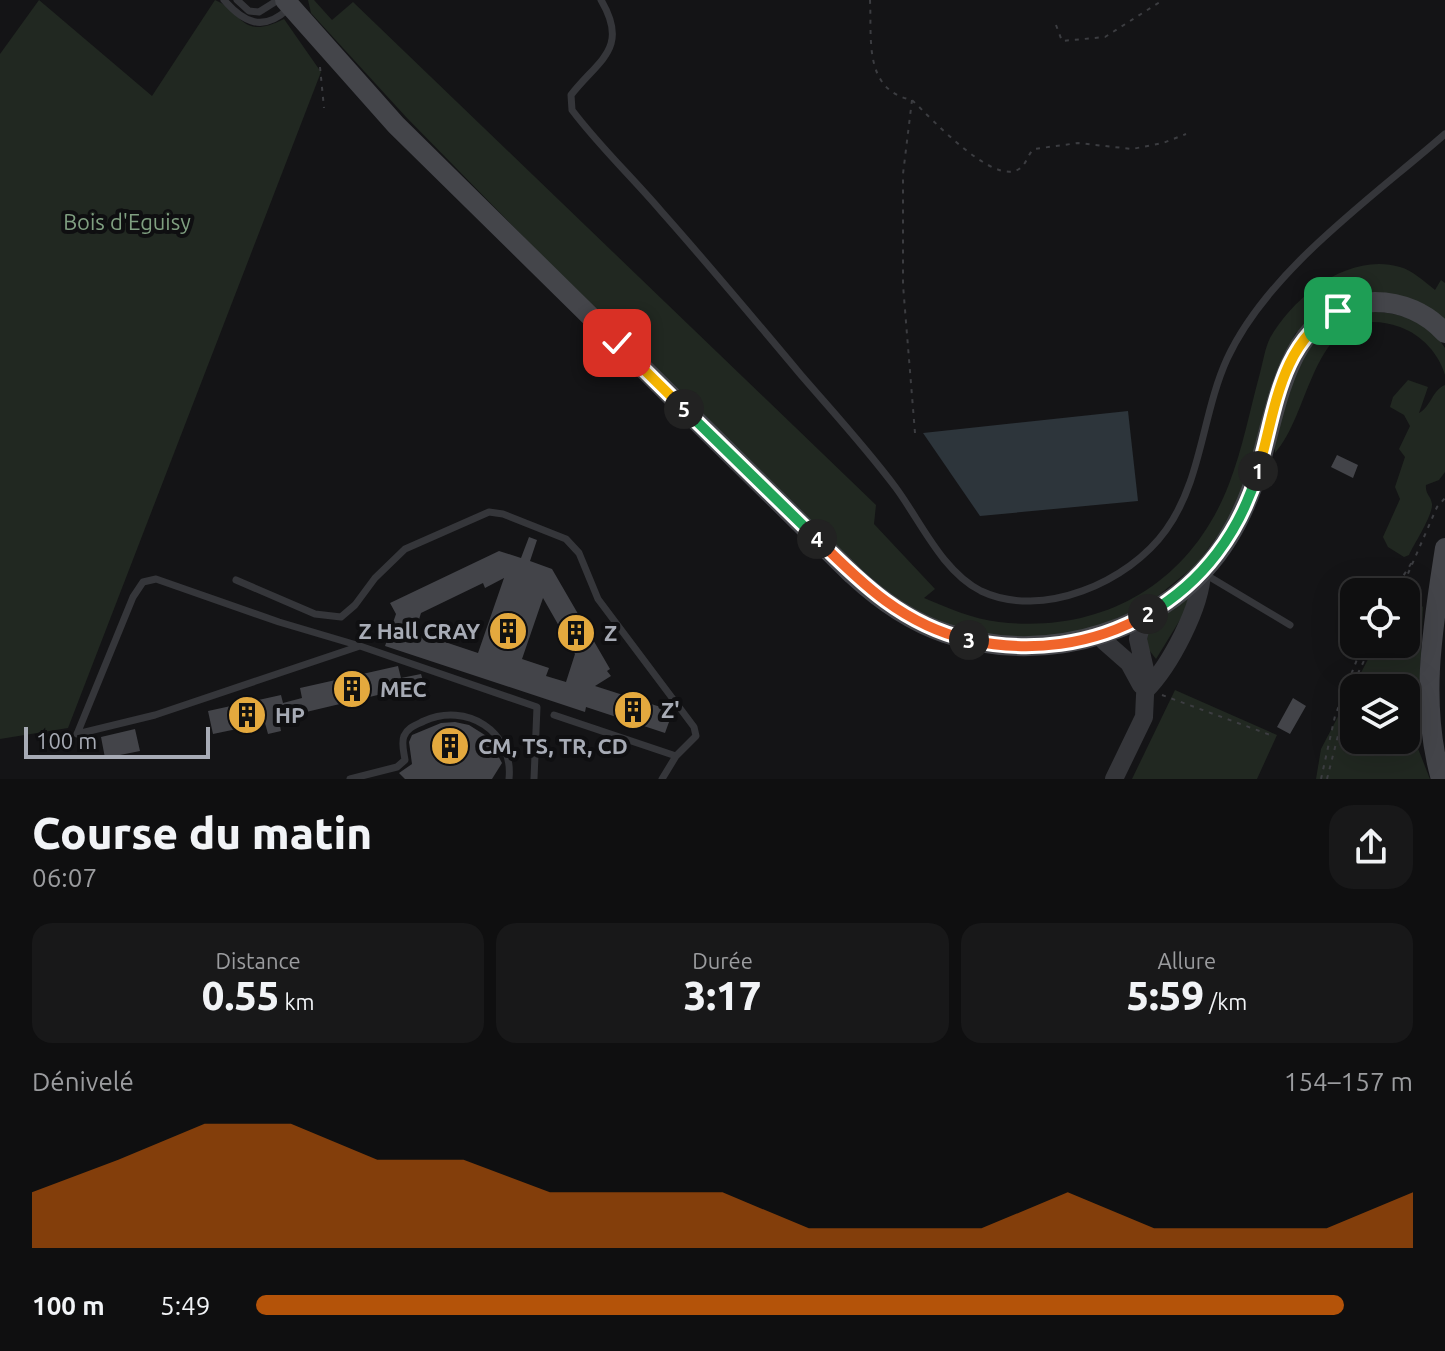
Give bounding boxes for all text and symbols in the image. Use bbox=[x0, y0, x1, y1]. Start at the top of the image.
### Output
park label: Bois d'Eguisy bbox=[63, 209, 191, 234]
pin bbox=[1304, 277, 1372, 345]
icon: arrive bbox=[1316, 289, 1360, 333]
pin bbox=[583, 309, 651, 377]
icon: check bbox=[595, 321, 639, 365]
pin: 5 bbox=[664, 389, 704, 429]
text: 5 bbox=[678, 396, 690, 421]
pin: 1 bbox=[1238, 451, 1278, 491]
text: 1 bbox=[1252, 458, 1264, 483]
pin: 4 bbox=[797, 519, 837, 559]
text: 4 bbox=[811, 526, 823, 551]
map controls bbox=[1340, 578, 1420, 754]
button: locate bbox=[1340, 578, 1420, 658]
pin: 2 bbox=[1128, 594, 1168, 634]
text: 2 bbox=[1142, 601, 1154, 626]
building icon: Z Hall CRAY bbox=[487, 610, 529, 652]
building icon: Z bbox=[555, 612, 597, 654]
place label: Z Hall CRAY bbox=[358, 618, 480, 643]
place label: Z bbox=[604, 620, 617, 645]
pin: 3 bbox=[949, 620, 989, 660]
text: 3 bbox=[963, 627, 975, 652]
building icon: MEC bbox=[331, 668, 373, 710]
button: layers bbox=[1340, 674, 1420, 754]
place label: MEC bbox=[380, 676, 427, 701]
building icon: Z' bbox=[612, 689, 654, 731]
building icon: HP bbox=[226, 694, 268, 736]
place label: Z' bbox=[661, 697, 680, 722]
place label: HP bbox=[275, 702, 305, 727]
scale bar bbox=[24, 723, 210, 759]
building icon: CM, TS, TR, CD bbox=[429, 725, 471, 767]
text: 100 m bbox=[36, 728, 97, 753]
place label: CM, TS, TR, CD bbox=[478, 733, 628, 758]
button: share bbox=[1329, 805, 1413, 889]
text: Course du matin bbox=[32, 808, 372, 857]
text: 06:07 bbox=[32, 863, 97, 892]
text: Distance bbox=[216, 948, 301, 973]
text: Durée bbox=[692, 948, 753, 973]
text: Allure bbox=[1157, 948, 1216, 973]
text: 0.55 bbox=[202, 973, 279, 1018]
text: 3:17 bbox=[684, 973, 761, 1018]
text: 5:59 bbox=[1126, 973, 1204, 1018]
text: km bbox=[279, 989, 315, 1014]
text: /km bbox=[1204, 989, 1247, 1014]
text: Dénivelé bbox=[32, 1067, 134, 1096]
text: 154–157 m bbox=[1284, 1067, 1413, 1096]
text: 100 m bbox=[32, 1291, 105, 1320]
text: 5:49 bbox=[160, 1291, 210, 1320]

